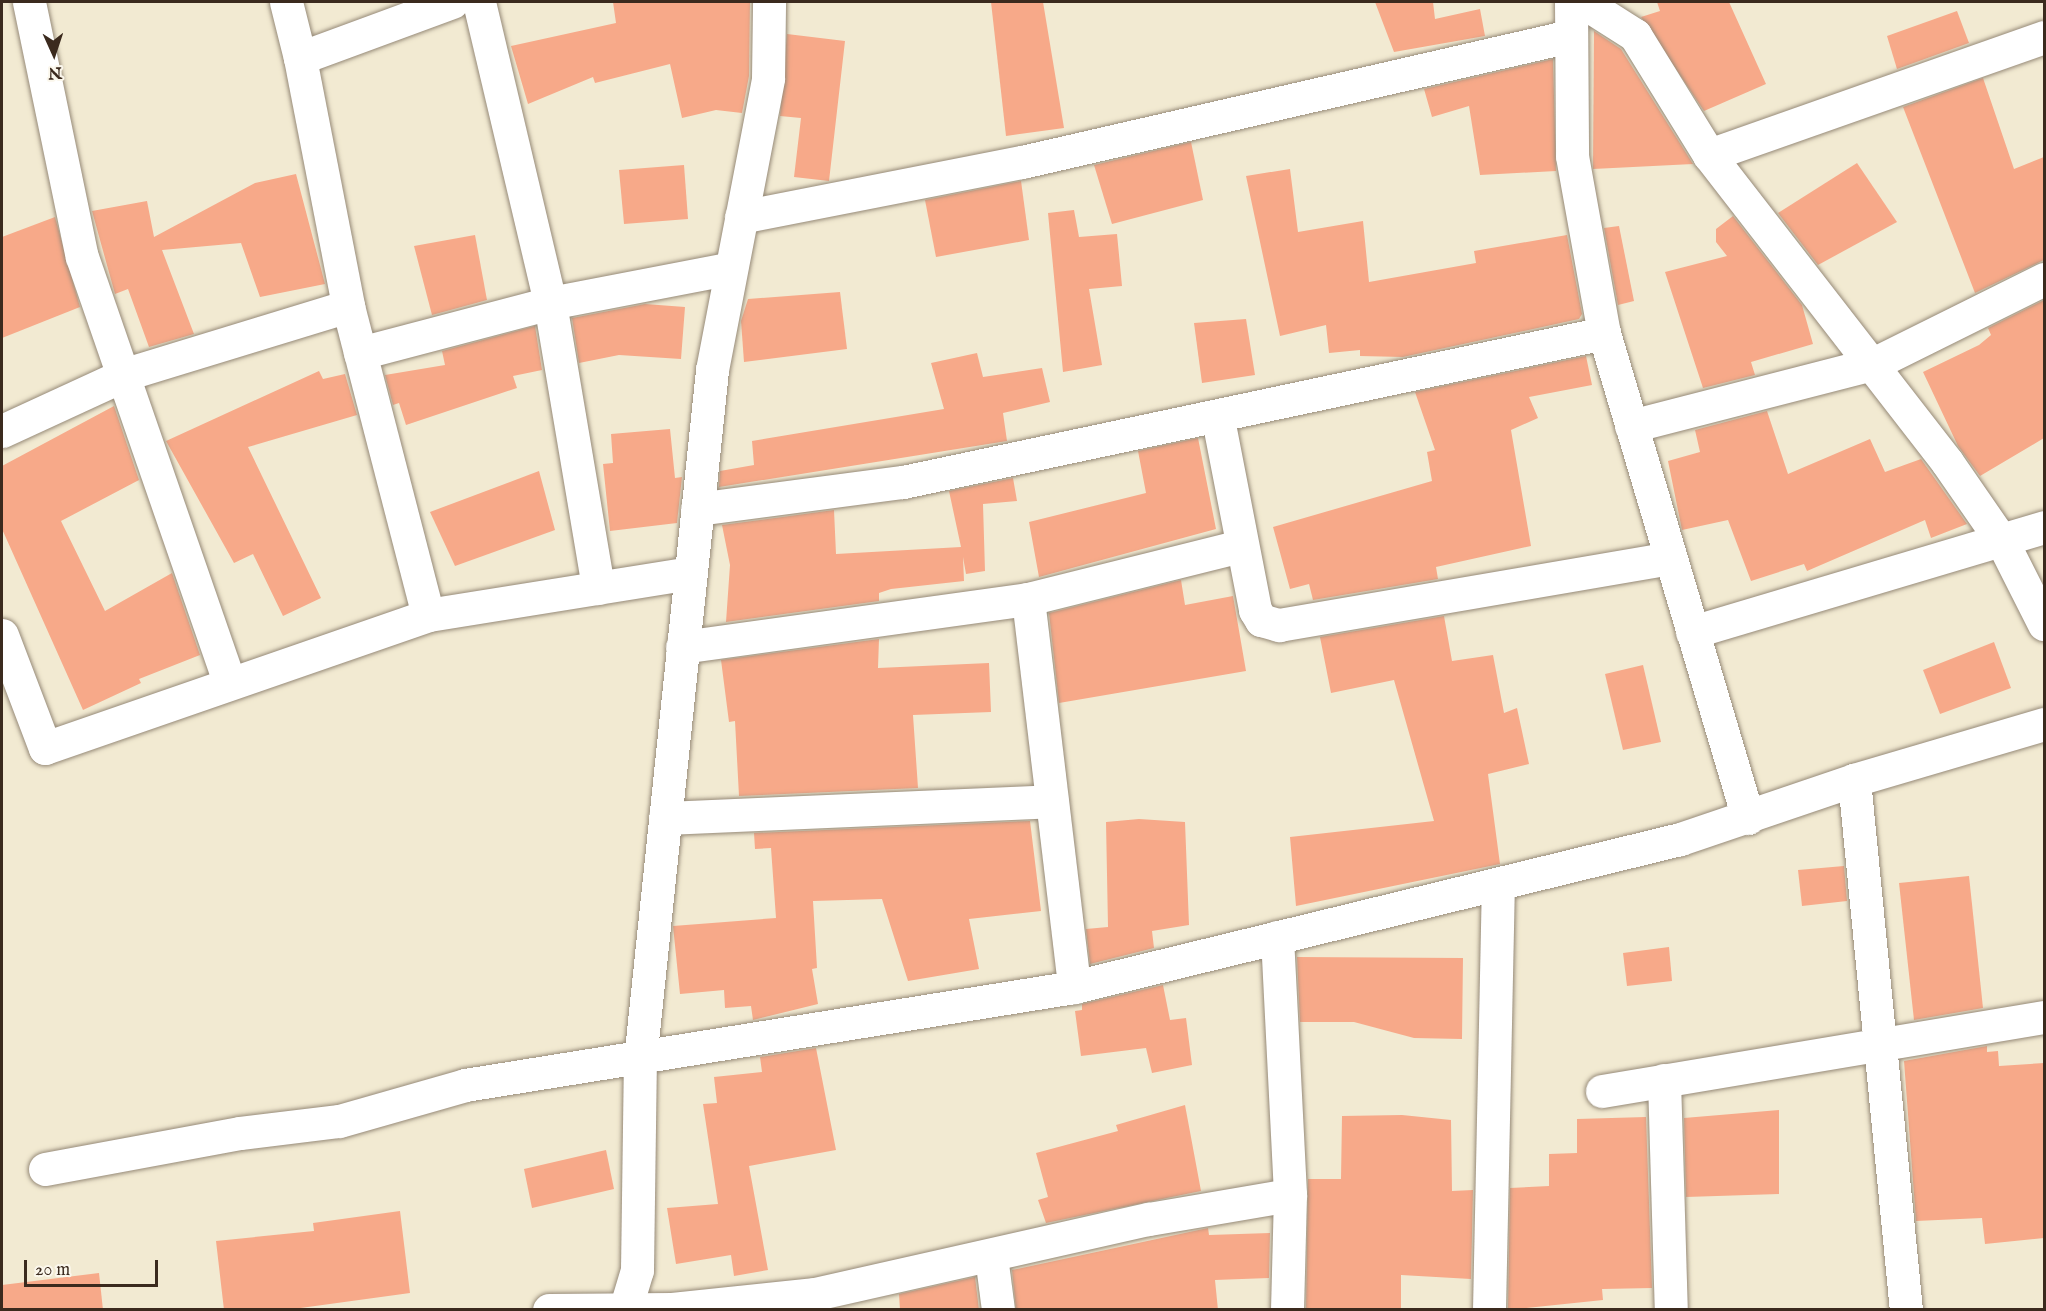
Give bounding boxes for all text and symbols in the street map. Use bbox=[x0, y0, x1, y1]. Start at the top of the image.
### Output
north arrow bbox=[24, 24, 84, 84]
text: N bbox=[48, 62, 62, 82]
scale bar bbox=[27, 1248, 160, 1286]
text: 20 m bbox=[35, 1259, 70, 1282]

